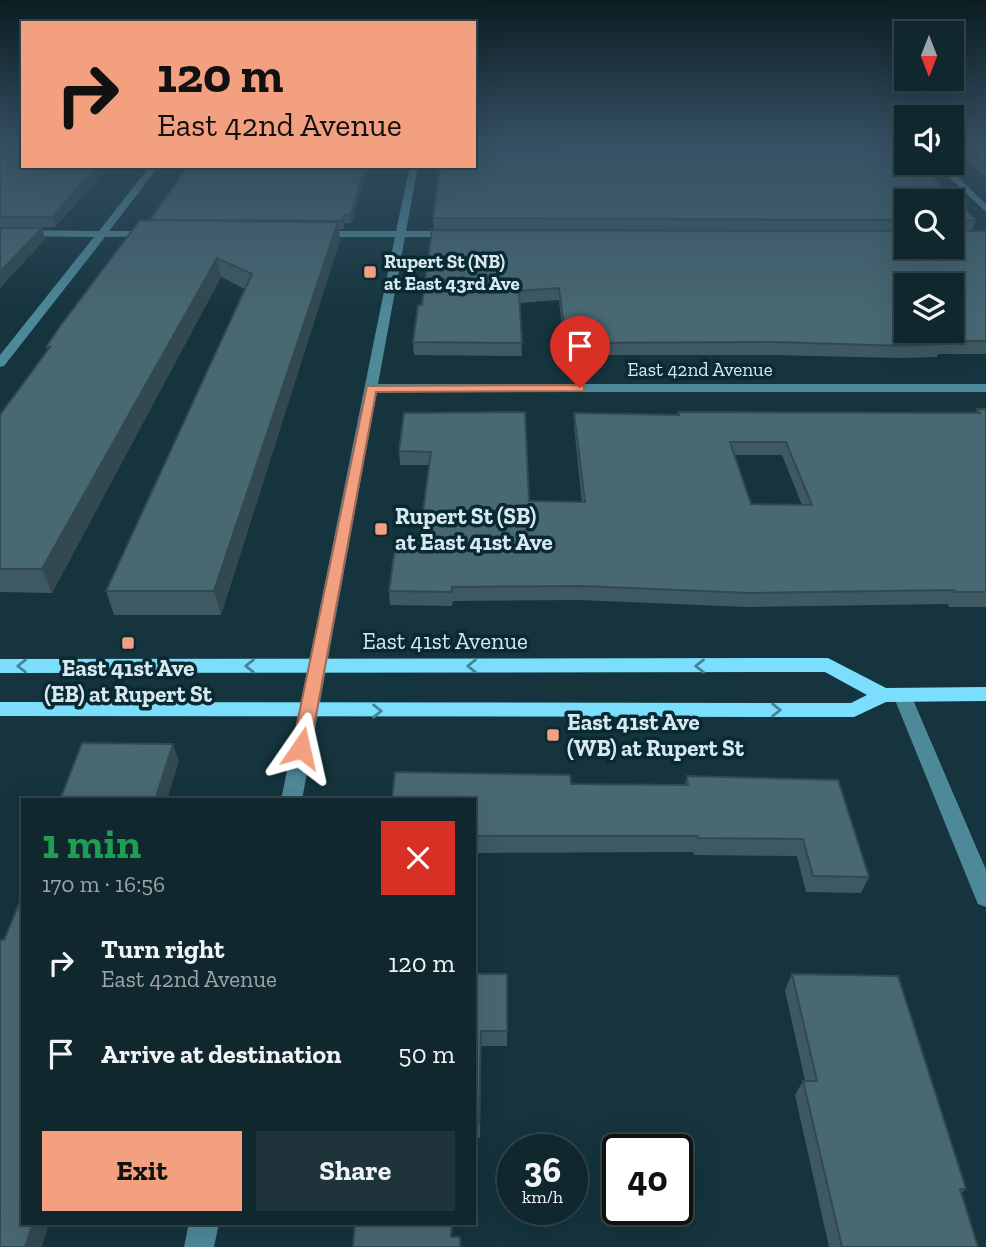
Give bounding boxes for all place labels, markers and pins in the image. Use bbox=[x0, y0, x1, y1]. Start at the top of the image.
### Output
place label: Rupert St (NB) at East 43rd Ave bbox=[384, 250, 520, 295]
marker: Rupert St (NB) at East 43rd Ave bbox=[362, 264, 378, 280]
pin bbox=[550, 316, 610, 388]
place label: Rupert St (SB) at East 41st Ave bbox=[395, 502, 553, 556]
marker: Rupert St (SB) at East 41st Ave bbox=[373, 521, 389, 537]
marker: East 41st Ave (EB) at Rupert St bbox=[120, 635, 136, 651]
place label: East 41st Ave (EB) at Rupert St bbox=[44, 654, 213, 708]
place label: East 41st Ave (WB) at Rupert St bbox=[567, 708, 745, 762]
marker: East 41st Ave (WB) at Rupert St bbox=[545, 727, 561, 743]

